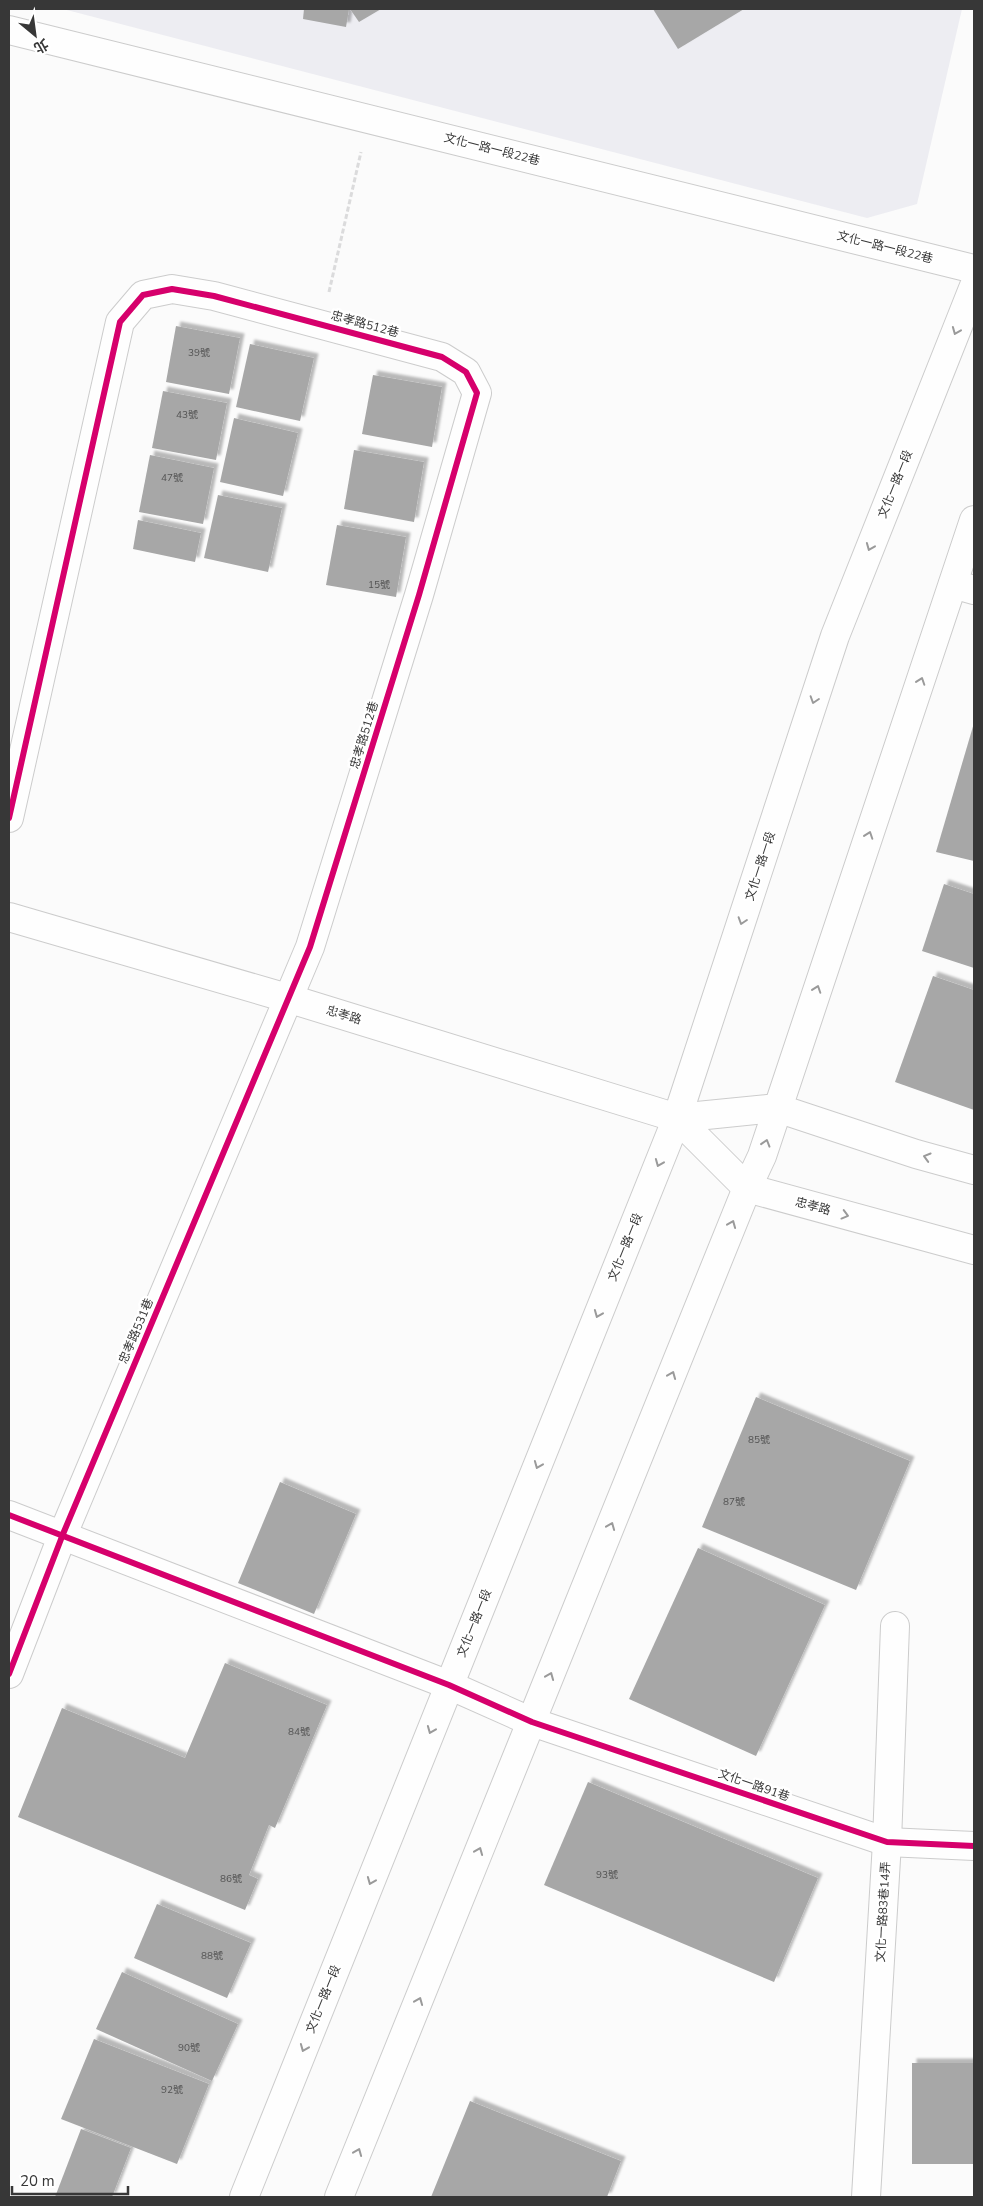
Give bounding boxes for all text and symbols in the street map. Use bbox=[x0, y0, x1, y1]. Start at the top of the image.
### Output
north arrow bbox=[10, 10, 60, 60]
text: 北 bbox=[30, 34, 52, 58]
street label: 文化一路一段22巷 bbox=[442, 129, 542, 169]
street label: 文化一路一段22巷 bbox=[835, 227, 935, 267]
street label: 忠孝路512巷 bbox=[329, 307, 401, 341]
one-way arrow bbox=[952, 326, 962, 335]
house number: 39號 bbox=[188, 346, 210, 360]
house number: 43號 bbox=[176, 408, 198, 422]
street label: 文化一路一段 bbox=[874, 448, 916, 520]
house number: 47號 bbox=[161, 471, 183, 485]
one-way arrow bbox=[866, 542, 876, 551]
house number: 15號 bbox=[368, 578, 390, 592]
one-way arrow bbox=[915, 677, 925, 686]
one-way arrow bbox=[810, 695, 820, 703]
street label: 忠孝路512巷 bbox=[346, 699, 382, 771]
street label: 文化一路一段 bbox=[741, 829, 779, 903]
one-way arrow bbox=[863, 831, 873, 840]
one-way arrow bbox=[737, 916, 747, 924]
one-way arrow bbox=[811, 985, 821, 994]
street label: 忠孝路 bbox=[324, 1002, 364, 1028]
one-way arrow bbox=[761, 1140, 771, 1148]
one-way arrow bbox=[923, 1152, 932, 1163]
one-way arrow bbox=[654, 1158, 665, 1167]
street label: 忠孝路 bbox=[794, 1194, 832, 1218]
one-way arrow bbox=[840, 1209, 849, 1220]
street label: 文化一路一段 bbox=[604, 1211, 646, 1283]
one-way arrow bbox=[726, 1220, 737, 1229]
street label: 忠孝路531巷 bbox=[115, 1296, 157, 1366]
one-way arrow bbox=[594, 1309, 604, 1318]
one-way arrow bbox=[665, 1371, 676, 1380]
house number: 85號 bbox=[748, 1433, 770, 1447]
one-way arrow bbox=[533, 1460, 544, 1469]
house number: 87號 bbox=[723, 1495, 745, 1509]
one-way arrow bbox=[604, 1522, 615, 1531]
street label: 文化一路一段 bbox=[453, 1587, 495, 1659]
one-way arrow bbox=[544, 1672, 554, 1681]
house number: 84號 bbox=[288, 1725, 310, 1739]
one-way arrow bbox=[427, 1725, 437, 1734]
street label: 文化一路91巷 bbox=[716, 1765, 792, 1805]
one-way arrow bbox=[473, 1847, 484, 1856]
street label: 文化一路83巷14弄 bbox=[872, 1861, 894, 1963]
house number: 93號 bbox=[596, 1868, 618, 1882]
house number: 86號 bbox=[220, 1872, 242, 1886]
one-way arrow bbox=[366, 1876, 377, 1885]
house number: 88號 bbox=[201, 1949, 223, 1963]
street label: 文化一路一段 bbox=[302, 1963, 344, 2035]
one-way arrow bbox=[412, 1997, 423, 2006]
house number: 90號 bbox=[178, 2041, 200, 2055]
one-way arrow bbox=[299, 2043, 310, 2052]
house number: 92號 bbox=[161, 2083, 183, 2097]
one-way arrow bbox=[351, 2148, 362, 2157]
scale bar bbox=[12, 2164, 129, 2196]
text: 20 m bbox=[20, 2171, 55, 2191]

